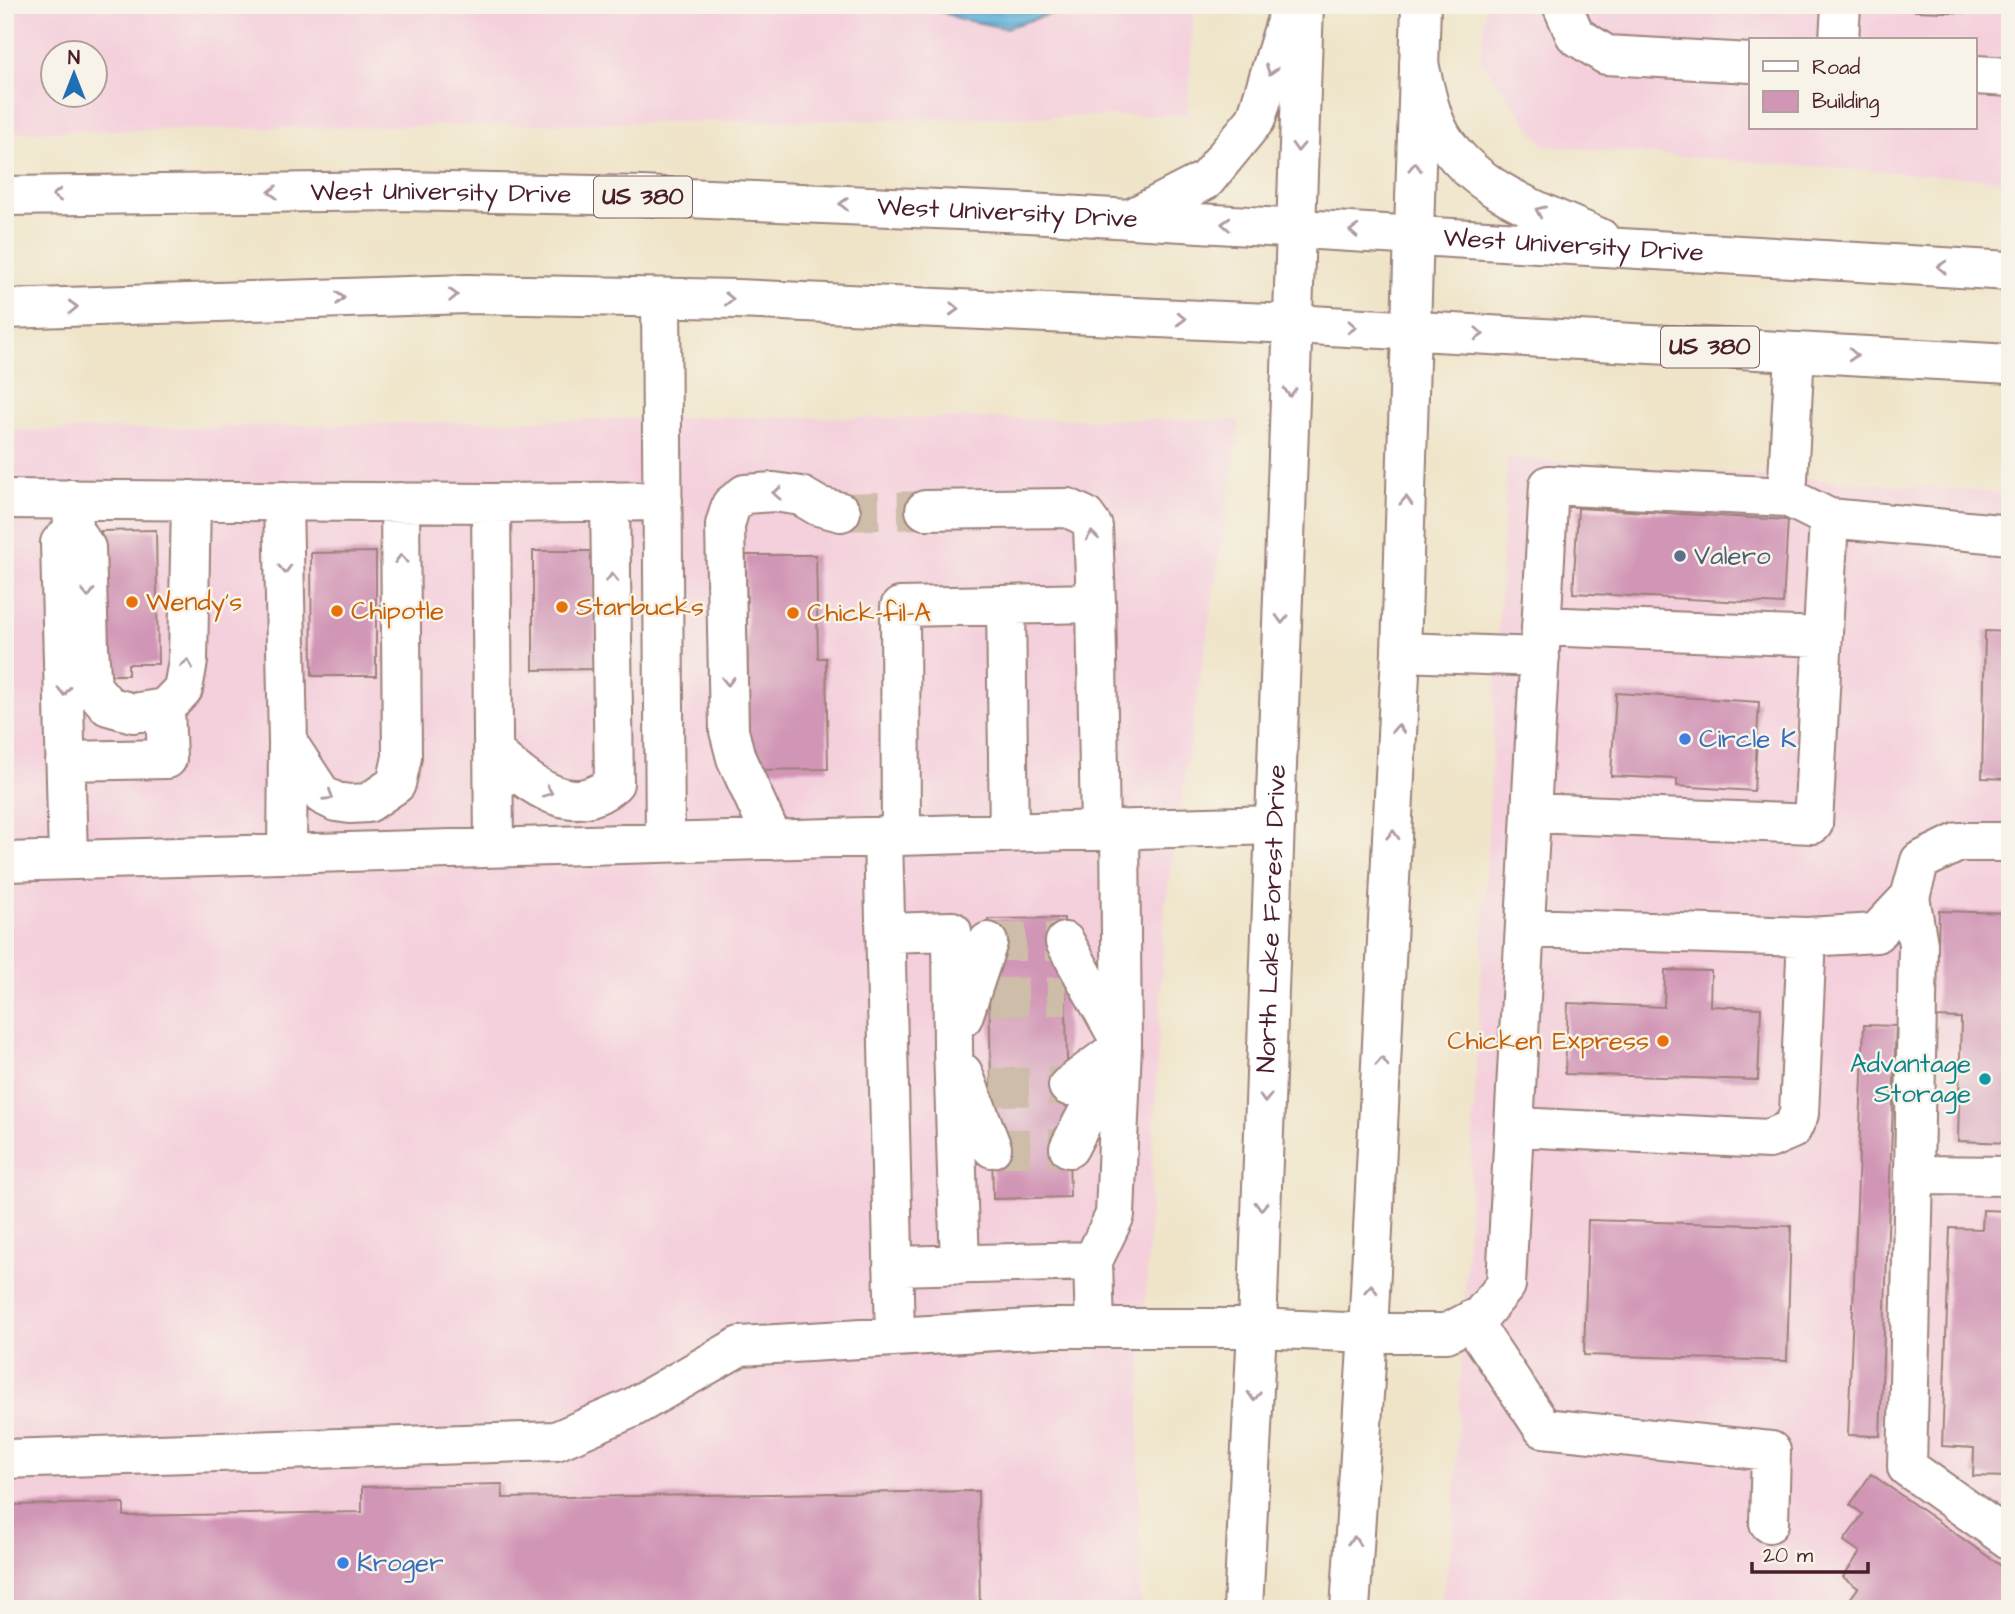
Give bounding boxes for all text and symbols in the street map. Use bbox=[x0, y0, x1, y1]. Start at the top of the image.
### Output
north arrow bbox=[38, 38, 108, 108]
legend bbox=[1749, 38, 1976, 130]
text: N bbox=[68, 45, 80, 72]
text: Road bbox=[1812, 53, 1860, 82]
one-way arrow bbox=[1265, 64, 1280, 76]
text: Building bbox=[1812, 87, 1880, 118]
one-way arrow bbox=[1290, 142, 1305, 153]
one-way arrow bbox=[1408, 161, 1423, 172]
street label: West University Drive bbox=[310, 173, 572, 213]
road number: US 380 bbox=[594, 176, 692, 218]
one-way arrow bbox=[268, 185, 279, 200]
one-way arrow bbox=[51, 187, 62, 203]
street label: West University Drive bbox=[876, 188, 1139, 237]
one-way arrow bbox=[838, 197, 849, 212]
one-way arrow bbox=[1535, 205, 1547, 219]
one-way arrow bbox=[1221, 216, 1232, 231]
street label: West University Drive bbox=[1442, 220, 1705, 271]
one-way arrow bbox=[1348, 224, 1359, 239]
one-way arrow bbox=[1936, 259, 1947, 274]
one-way arrow bbox=[447, 287, 458, 302]
one-way arrow bbox=[334, 291, 345, 306]
one-way arrow bbox=[725, 291, 735, 307]
one-way arrow bbox=[68, 299, 79, 314]
one-way arrow bbox=[949, 302, 960, 317]
one-way arrow bbox=[1176, 311, 1187, 326]
one-way arrow bbox=[1347, 319, 1358, 334]
road number: US 380 bbox=[1661, 326, 1759, 368]
one-way arrow bbox=[1473, 327, 1484, 342]
one-way arrow bbox=[1847, 347, 1858, 362]
one-way arrow bbox=[1283, 387, 1298, 398]
one-way arrow bbox=[771, 486, 782, 501]
one-way arrow bbox=[1398, 495, 1413, 506]
one-way arrow bbox=[1085, 530, 1100, 542]
place label: Valero bbox=[1694, 538, 1771, 574]
marker: Valero bbox=[1672, 548, 1688, 564]
one-way arrow bbox=[393, 553, 409, 564]
one-way arrow bbox=[277, 564, 292, 575]
one-way arrow bbox=[604, 572, 619, 583]
place label: Wendy's bbox=[146, 584, 242, 622]
one-way arrow bbox=[81, 588, 96, 599]
place label: Starbucks bbox=[576, 589, 704, 625]
place label: Chipotle bbox=[351, 593, 444, 629]
marker: Wendy's bbox=[124, 594, 140, 610]
place label: Chick-fil-A bbox=[807, 595, 931, 631]
marker: Starbucks bbox=[554, 599, 570, 615]
marker: Chipotle bbox=[329, 603, 345, 619]
marker: Chick-fil-A bbox=[785, 605, 801, 621]
one-way arrow bbox=[1275, 614, 1290, 625]
one-way arrow bbox=[179, 658, 194, 670]
one-way arrow bbox=[720, 677, 736, 687]
one-way arrow bbox=[56, 685, 71, 696]
place label: Circle K bbox=[1699, 721, 1797, 757]
one-way arrow bbox=[1390, 723, 1405, 734]
marker: Circle K bbox=[1677, 731, 1693, 747]
street label: North Lake Forest Drive bbox=[1248, 764, 1295, 1073]
one-way arrow bbox=[541, 784, 554, 798]
one-way arrow bbox=[321, 788, 334, 801]
one-way arrow bbox=[1385, 829, 1400, 840]
place label: Chicken Express bbox=[1447, 1023, 1649, 1059]
marker: Chicken Express bbox=[1655, 1033, 1671, 1049]
place label: Advantage Storage bbox=[1850, 1046, 1971, 1114]
one-way arrow bbox=[1374, 1056, 1389, 1067]
marker: Advantage Storage bbox=[1977, 1071, 1993, 1087]
one-way arrow bbox=[1258, 1093, 1273, 1104]
one-way arrow bbox=[1254, 1201, 1269, 1212]
one-way arrow bbox=[1363, 1283, 1378, 1294]
one-way arrow bbox=[1247, 1390, 1262, 1401]
scale bar bbox=[1752, 1530, 1868, 1574]
one-way arrow bbox=[1346, 1535, 1361, 1546]
text: 20 m bbox=[1763, 1541, 1814, 1570]
place label: Kroger bbox=[357, 1545, 444, 1583]
marker: Kroger bbox=[335, 1555, 351, 1571]

